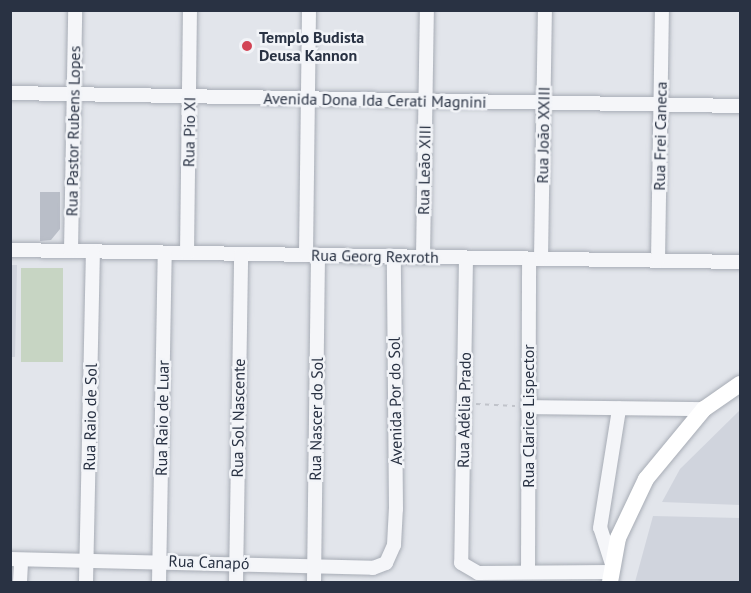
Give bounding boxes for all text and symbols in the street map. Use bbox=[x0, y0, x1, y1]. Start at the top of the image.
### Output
place label: Templo Budista Deusa Kannon bbox=[259, 27, 364, 65]
marker: Templo Budista Deusa Kannon bbox=[240, 39, 254, 53]
street label: Rua Pastor Rubens Lopes bbox=[62, 45, 84, 217]
street label: Rua Frei Caneca bbox=[649, 81, 671, 191]
street label: Rua João XXIII bbox=[533, 86, 553, 184]
street label: Avenida Dona Ida Cerati Magnini bbox=[263, 88, 487, 112]
street label: Rua Pio XI bbox=[179, 96, 199, 168]
street label: Rua Leão XIII bbox=[414, 125, 434, 215]
street label: Rua Georg Rexroth bbox=[311, 245, 439, 267]
street label: Avenida Por do Sol bbox=[384, 337, 406, 465]
street label: Rua Clarice Lispector bbox=[518, 344, 538, 488]
street label: Rua Adélia Prado bbox=[453, 352, 475, 468]
street label: Rua Nascer do Sol bbox=[305, 357, 327, 481]
street label: Rua Sol Nascente bbox=[227, 358, 249, 478]
street label: Rua Raio de Luar bbox=[151, 360, 173, 476]
street label: Rua Raio de Sol bbox=[79, 363, 101, 471]
street label: Rua Canapó bbox=[168, 551, 250, 573]

